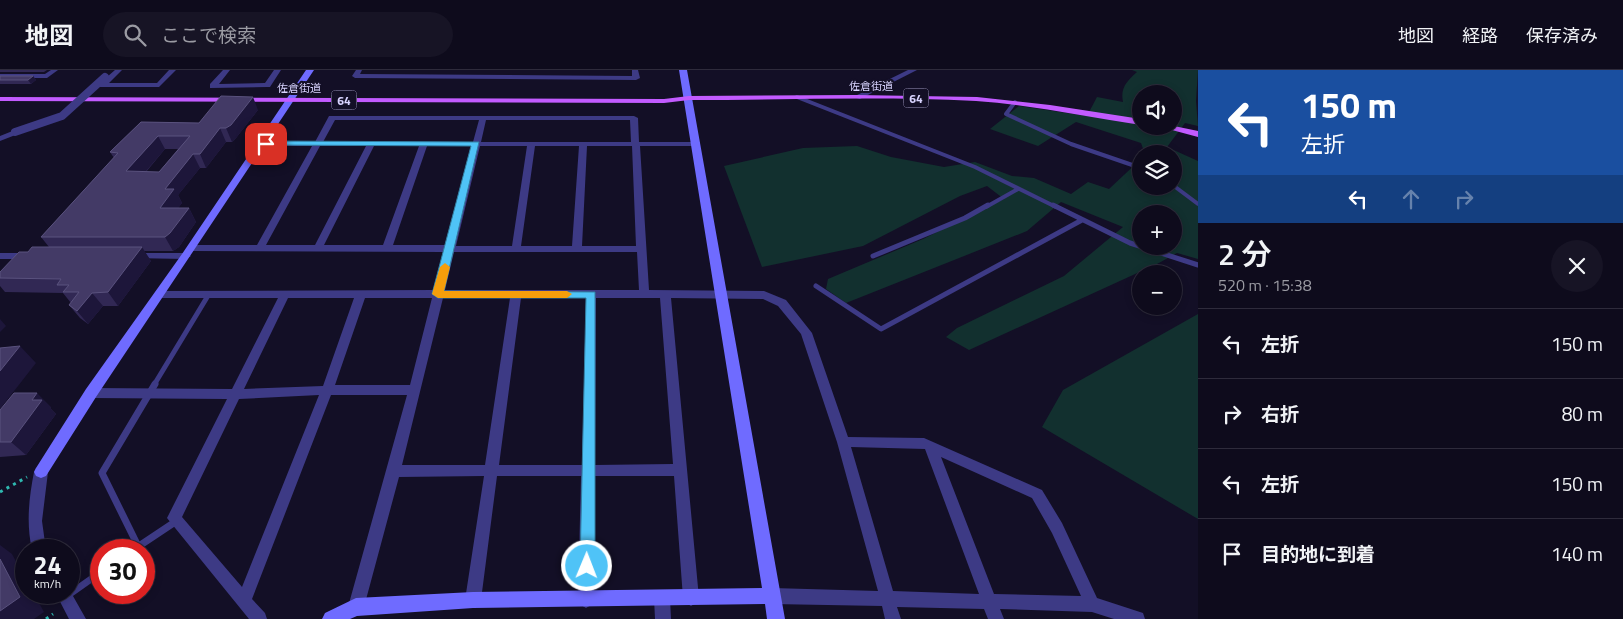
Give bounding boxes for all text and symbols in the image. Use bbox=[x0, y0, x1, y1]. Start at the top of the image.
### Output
search box bbox=[103, 12, 453, 57]
text: 地図 bbox=[25, 17, 73, 53]
text: ここで検索 bbox=[161, 20, 256, 49]
icon: search bbox=[121, 21, 149, 49]
text: 地図 bbox=[1398, 22, 1434, 49]
text: 経路 bbox=[1462, 22, 1498, 49]
text: 保存済み bbox=[1526, 22, 1598, 49]
street label: 佐倉街道 bbox=[849, 78, 893, 94]
text: 150 m bbox=[1301, 78, 1397, 132]
street label: 佐倉街道 bbox=[277, 80, 321, 96]
map controls bbox=[1132, 85, 1182, 315]
button: sound bbox=[1132, 85, 1182, 135]
road number: 64 bbox=[904, 88, 928, 108]
road number: 64 bbox=[332, 90, 356, 110]
icon: left bbox=[1218, 90, 1283, 155]
pin bbox=[245, 123, 287, 165]
text: 左折 bbox=[1301, 127, 1345, 161]
icon: arrive bbox=[252, 130, 280, 158]
button: layers bbox=[1132, 145, 1182, 195]
icon: left bbox=[1344, 185, 1372, 213]
icon: ahead bbox=[1397, 185, 1425, 213]
icon: right bbox=[1450, 185, 1478, 213]
button: + bbox=[1132, 205, 1182, 255]
text: 2 分 bbox=[1218, 231, 1271, 277]
button: close bbox=[1551, 240, 1603, 292]
button: − bbox=[1132, 265, 1182, 315]
text: 520 m · 15:38 bbox=[1218, 273, 1312, 297]
text: 左折 bbox=[1261, 329, 1299, 358]
text: 150 m bbox=[1551, 329, 1603, 358]
icon: left bbox=[1218, 330, 1246, 358]
text: 右折 bbox=[1261, 399, 1299, 428]
text: 80 m bbox=[1562, 399, 1603, 428]
icon: right bbox=[1218, 400, 1246, 428]
text: 左折 bbox=[1261, 469, 1299, 498]
text: 150 m bbox=[1551, 469, 1603, 498]
icon: left bbox=[1218, 470, 1246, 498]
speed limit sign: 30 bbox=[90, 539, 155, 604]
position arrow bbox=[560, 539, 612, 591]
text: 目的地に到着 bbox=[1261, 539, 1375, 568]
text: 140 m bbox=[1551, 539, 1603, 568]
icon: arrive bbox=[1218, 540, 1246, 568]
text: 24 bbox=[33, 546, 62, 584]
text: km/h bbox=[34, 574, 61, 593]

